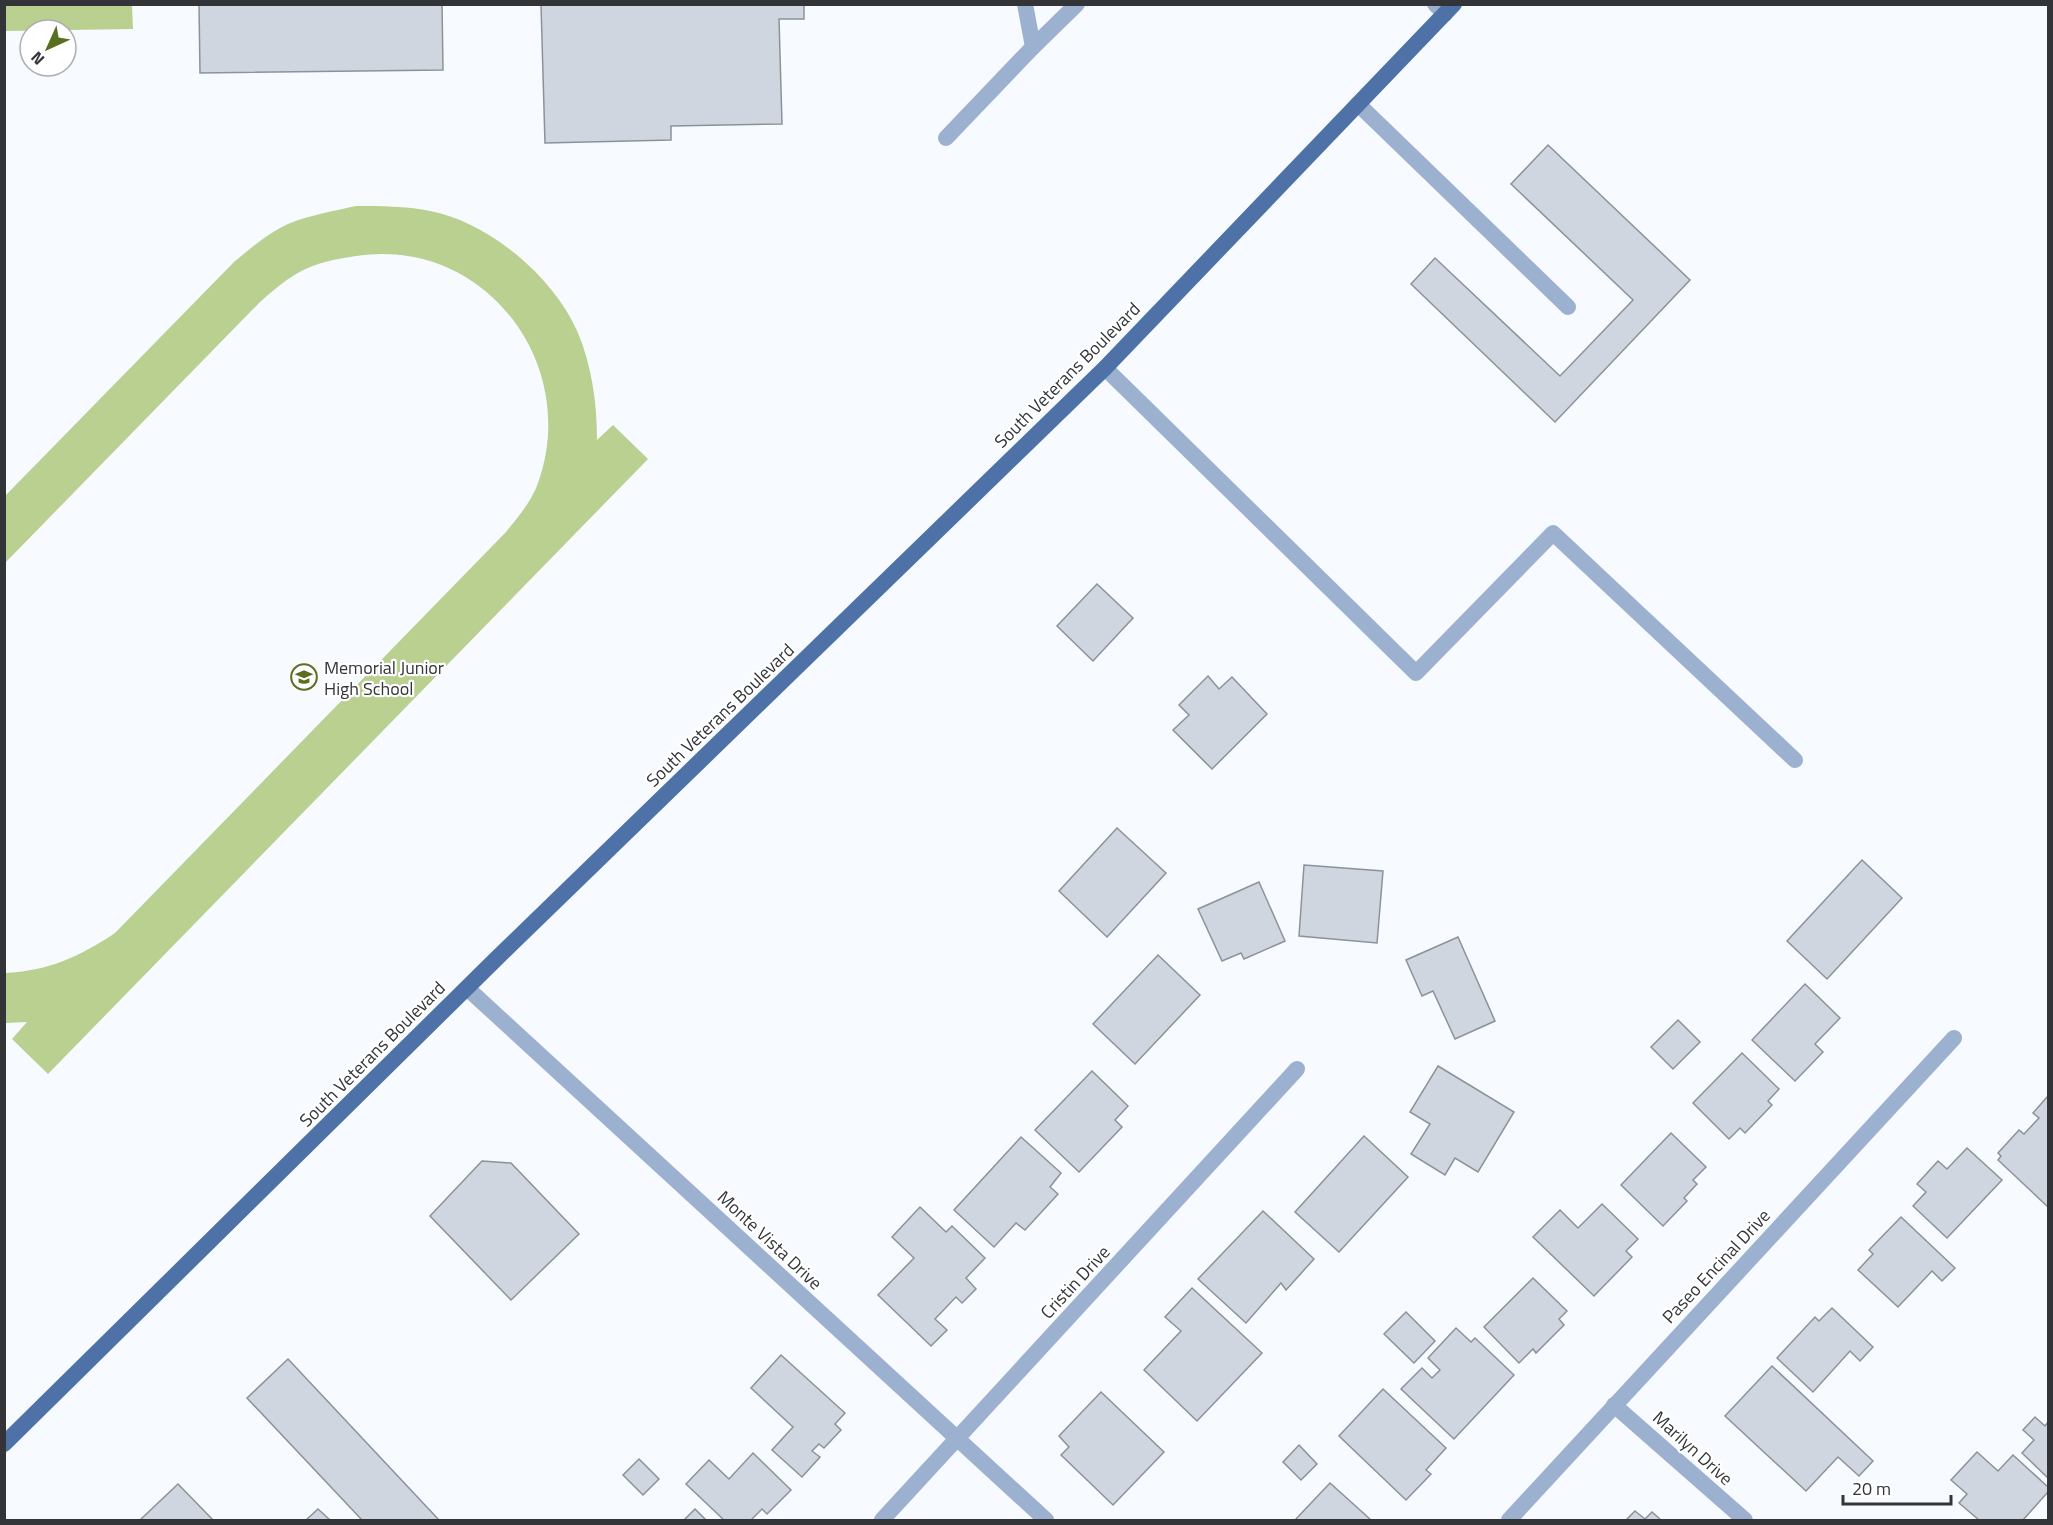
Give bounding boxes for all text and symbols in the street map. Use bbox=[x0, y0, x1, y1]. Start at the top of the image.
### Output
north arrow bbox=[18, 18, 78, 78]
text: N bbox=[25, 46, 50, 71]
street label: South Veterans Boulevard bbox=[988, 296, 1146, 454]
street label: South Veterans Boulevard bbox=[640, 637, 800, 793]
place label: Memorial Junior High School bbox=[324, 654, 444, 702]
school or university icon: Memorial Junior High School bbox=[289, 662, 319, 692]
street label: South Veterans Boulevard bbox=[293, 975, 451, 1133]
street label: Monte Vista Drive bbox=[711, 1184, 829, 1296]
street label: Paseo Encinal Drive bbox=[1656, 1203, 1776, 1329]
street label: Cristin Drive bbox=[1034, 1239, 1116, 1325]
street label: Marilyn Drive bbox=[1647, 1404, 1739, 1492]
scale bar bbox=[1843, 1468, 1951, 1506]
text: 20 m bbox=[1852, 1475, 1891, 1502]

